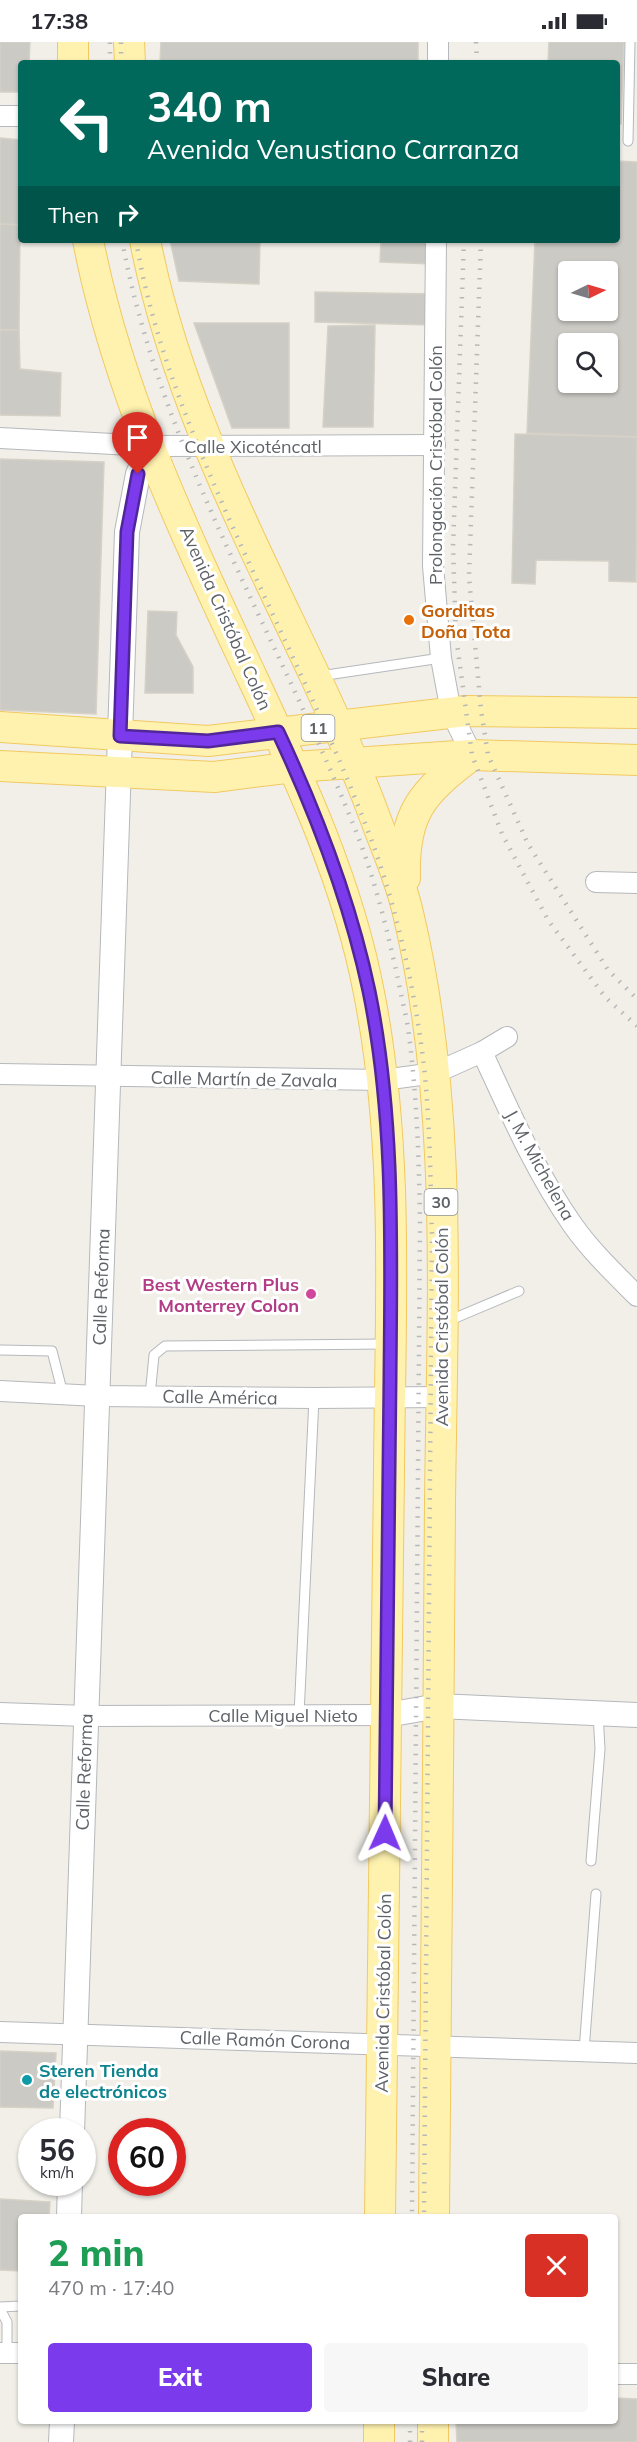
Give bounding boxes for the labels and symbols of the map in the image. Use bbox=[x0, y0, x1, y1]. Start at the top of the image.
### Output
north arrow bbox=[558, 261, 618, 321]
street label: Prolongación Cristóbal Colón bbox=[424, 345, 447, 585]
pin bbox=[112, 412, 163, 474]
street label: Calle Xicoténcatl bbox=[184, 435, 322, 458]
street label: Avenida Cristóbal Colón bbox=[175, 522, 277, 714]
place label: Gorditas Doña Tota bbox=[421, 599, 511, 643]
marker: Gorditas Doña Tota bbox=[402, 613, 416, 627]
road number: 11 bbox=[302, 715, 334, 741]
street label: Calle Martín de Zavala bbox=[150, 1066, 338, 1092]
street label: J. M. Michelena bbox=[500, 1106, 580, 1224]
road number: 30 bbox=[424, 1189, 458, 1215]
street label: Avenida Cristóbal Colón bbox=[430, 1227, 453, 1427]
street label: Calle Reforma bbox=[87, 1228, 115, 1346]
place label: Best Western Plus Monterrey Colon bbox=[142, 1273, 299, 1317]
marker: Best Western Plus Monterrey Colon bbox=[304, 1287, 318, 1301]
street label: Calle América bbox=[162, 1384, 278, 1410]
street label: Calle Miguel Nieto bbox=[208, 1704, 358, 1727]
street label: Calle Reforma bbox=[70, 1713, 98, 1831]
position arrow bbox=[353, 1801, 417, 1865]
street label: Avenida Cristóbal Colón bbox=[370, 1893, 396, 2093]
street label: Calle Ramón Corona bbox=[179, 2026, 351, 2054]
place label: Steren Tienda de electrónicos bbox=[39, 2059, 167, 2103]
marker: Steren Tienda de electrónicos bbox=[20, 2073, 34, 2087]
speed limit sign: 60 bbox=[108, 2118, 186, 2196]

